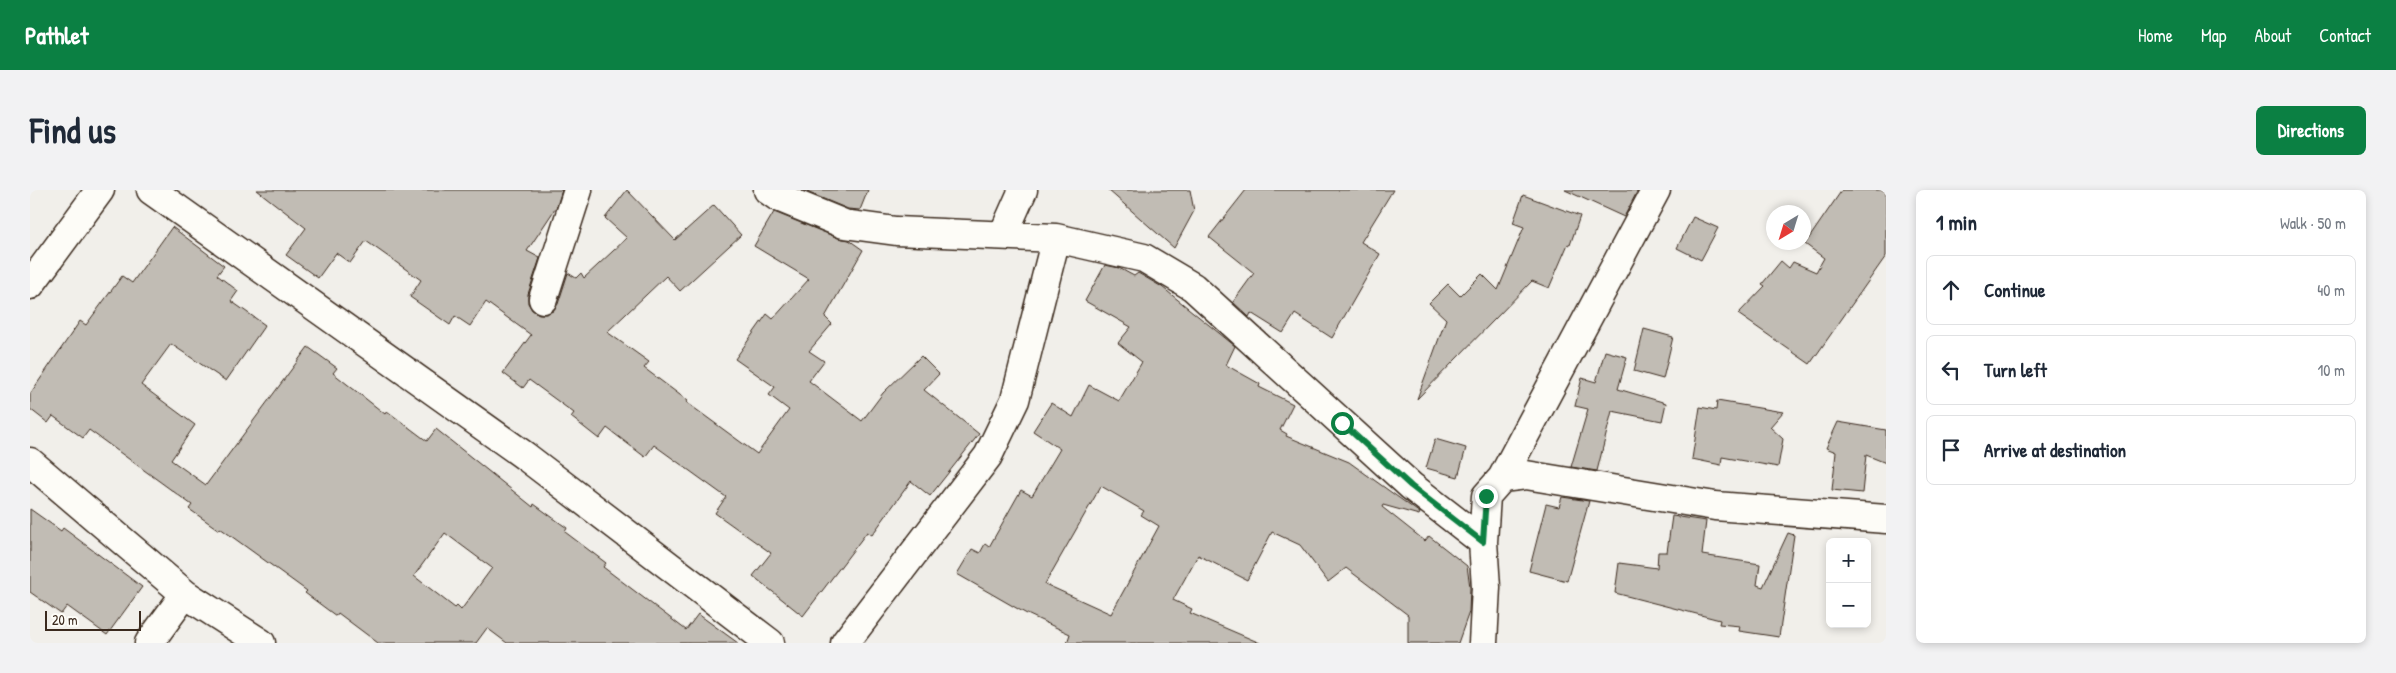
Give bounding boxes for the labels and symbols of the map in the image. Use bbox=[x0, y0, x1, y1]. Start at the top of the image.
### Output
north arrow bbox=[1766, 205, 1811, 250]
route start bbox=[1331, 412, 1354, 435]
route end bbox=[1475, 485, 1498, 508]
scale bar bbox=[45, 608, 141, 631]

